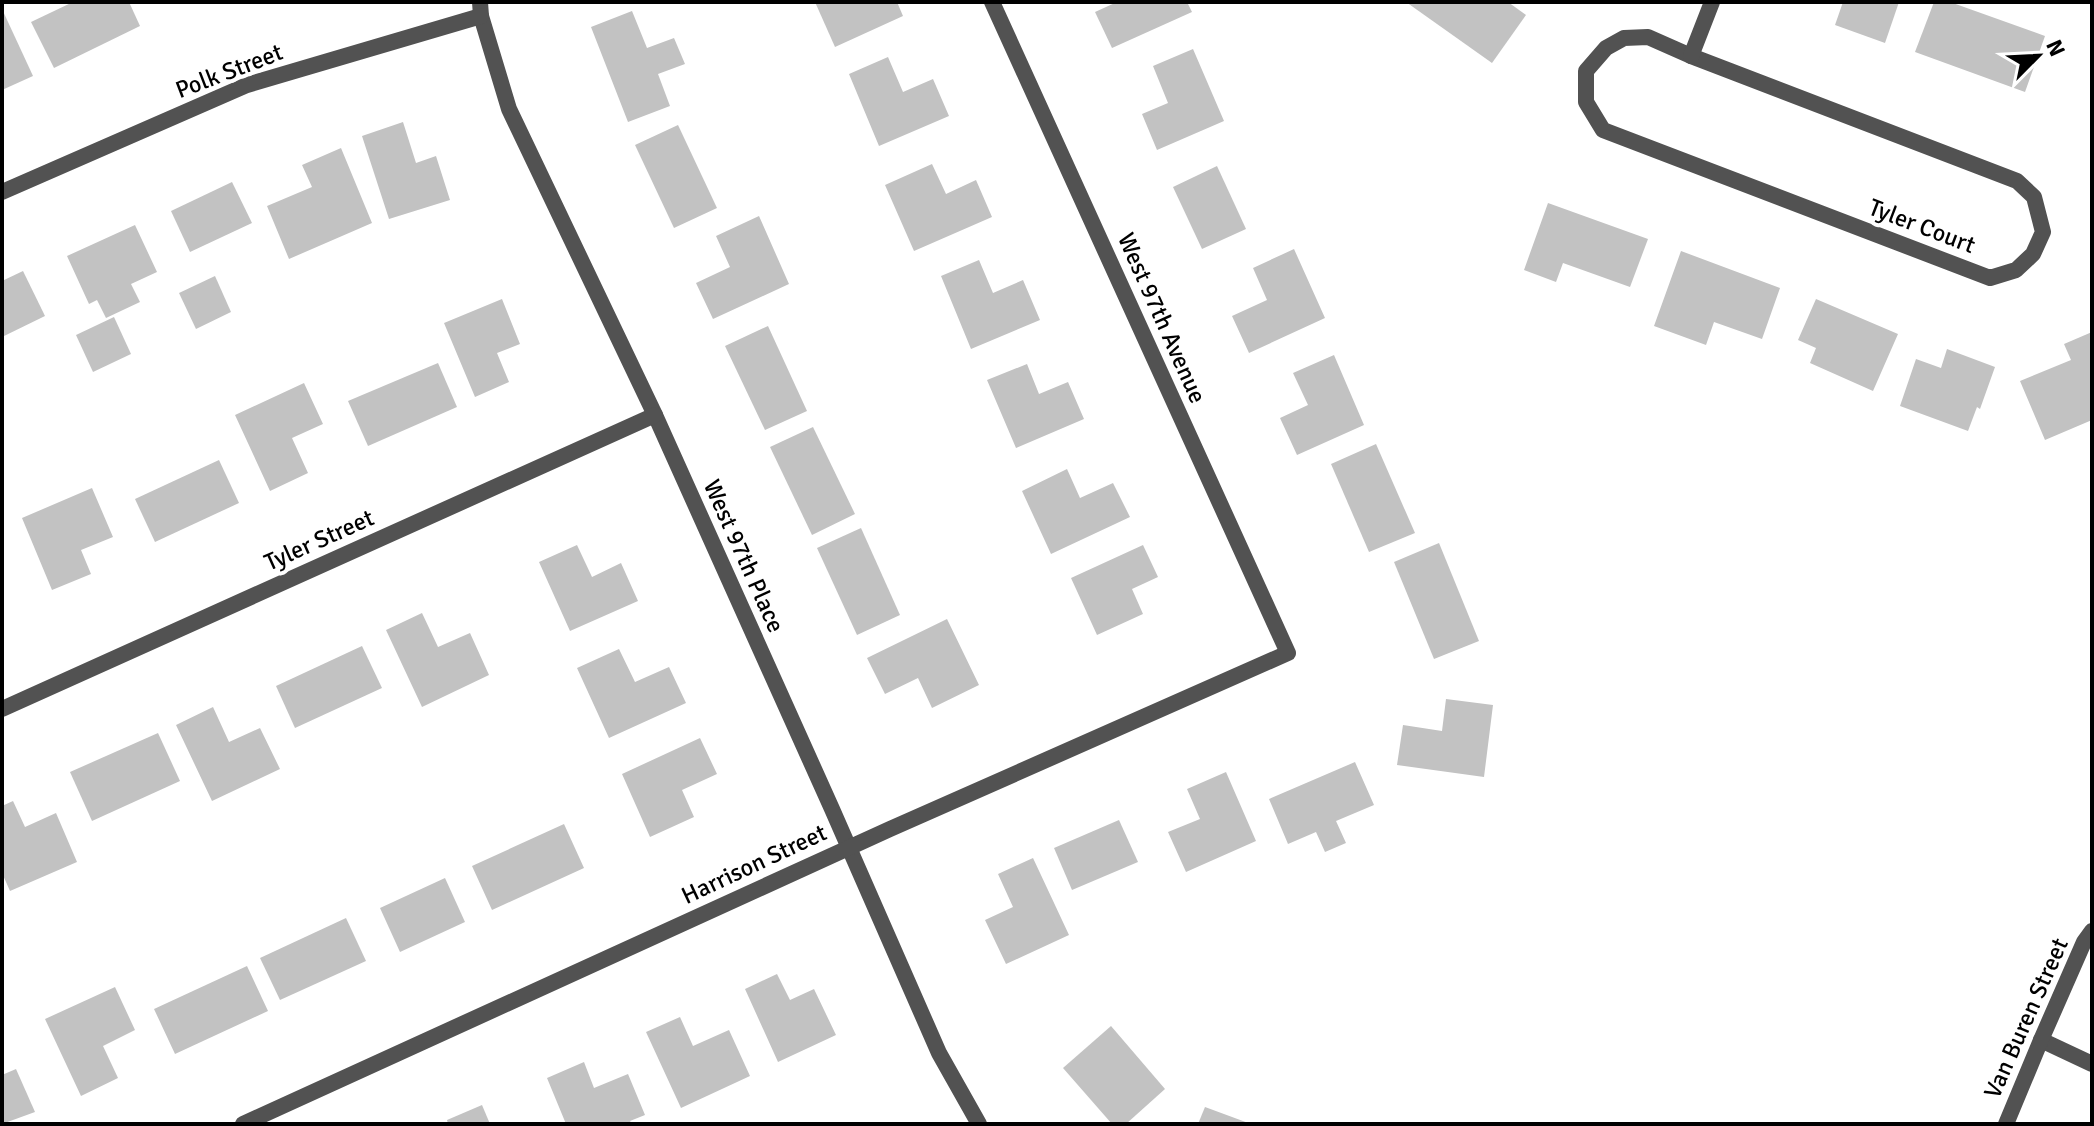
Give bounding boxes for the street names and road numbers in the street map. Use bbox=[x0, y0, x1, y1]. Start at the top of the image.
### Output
street label: Polk Street bbox=[171, 37, 287, 105]
street label: Tyler Court bbox=[1864, 192, 1980, 260]
street label: West 97th Avenue bbox=[1111, 228, 1213, 408]
street label: West 97th Place bbox=[697, 475, 791, 637]
street label: Tyler Street bbox=[260, 503, 378, 577]
street label: Harrison Street bbox=[677, 817, 831, 911]
street label: Van Buren Street bbox=[1977, 933, 2075, 1103]

